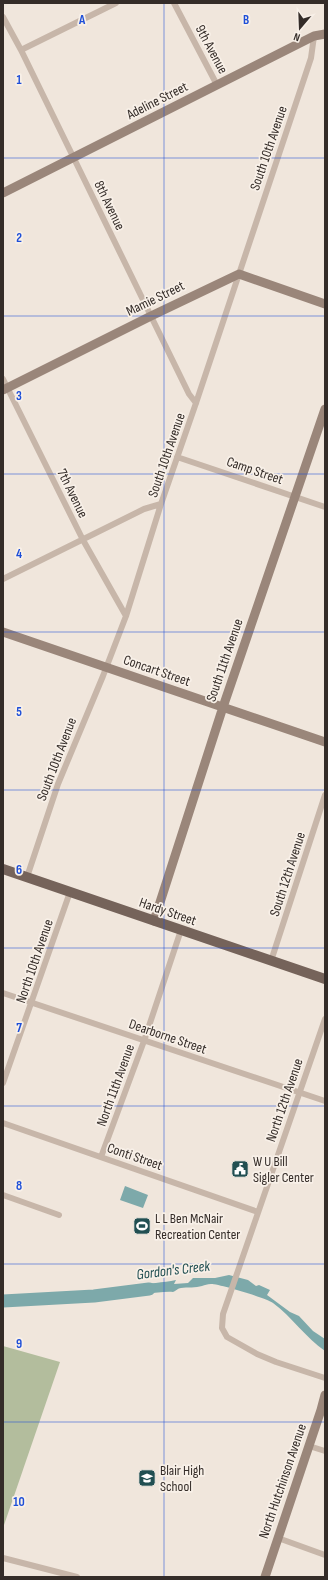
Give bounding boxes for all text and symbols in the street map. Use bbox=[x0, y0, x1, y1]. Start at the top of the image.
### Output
north arrow bbox=[280, 8, 320, 48]
text: A bbox=[78, 12, 86, 28]
text: B bbox=[243, 12, 249, 28]
street label: 9th Avenue bbox=[192, 22, 232, 77]
text: N bbox=[292, 30, 302, 44]
text: 1 bbox=[16, 72, 22, 88]
street label: Adeline Street bbox=[123, 78, 191, 123]
street label: South 10th Avenue bbox=[246, 104, 291, 193]
street label: 8th Avenue bbox=[90, 178, 129, 233]
text: 2 bbox=[16, 230, 22, 246]
street label: Mamie Street bbox=[123, 277, 187, 320]
text: 3 bbox=[16, 388, 22, 404]
street label: South 10th Avenue bbox=[144, 411, 189, 500]
street label: Camp Street bbox=[224, 453, 285, 488]
street label: 7th Avenue bbox=[53, 466, 92, 521]
text: 4 bbox=[16, 546, 22, 562]
street label: South 11th Avenue bbox=[202, 616, 247, 704]
street label: Concart Street bbox=[121, 651, 192, 690]
text: 5 bbox=[16, 704, 22, 720]
street label: South 10th Avenue bbox=[33, 715, 80, 803]
street label: South 12th Avenue bbox=[266, 830, 309, 918]
text: 6 bbox=[16, 862, 22, 878]
street label: Hardy Street bbox=[137, 894, 199, 929]
street label: North 10th Avenue bbox=[12, 917, 57, 1005]
street label: Dearborne Street bbox=[127, 1015, 209, 1058]
text: 7 bbox=[16, 1020, 22, 1036]
street label: North 11th Avenue bbox=[93, 1042, 138, 1129]
street label: North 12th Avenue bbox=[262, 1056, 307, 1144]
street label: Conti Street bbox=[105, 1139, 165, 1174]
place label: W U Bill Sigler Center bbox=[253, 1153, 314, 1186]
public building icon: W U Bill Sigler Center bbox=[230, 1159, 250, 1179]
text: 8 bbox=[16, 1178, 22, 1194]
place label: L L Ben McNair Recreation Center bbox=[155, 1210, 240, 1243]
sports icon: L L Ben McNair Recreation Center bbox=[132, 1216, 152, 1236]
water label: Gordon's Creek bbox=[135, 1257, 211, 1284]
text: 9 bbox=[16, 1336, 22, 1352]
street label: North Hutchinson Avenue bbox=[255, 1422, 310, 1541]
place label: Blair High School bbox=[160, 1462, 204, 1495]
school or university icon: Blair High School bbox=[137, 1468, 157, 1488]
text: 10 bbox=[13, 1494, 25, 1510]

